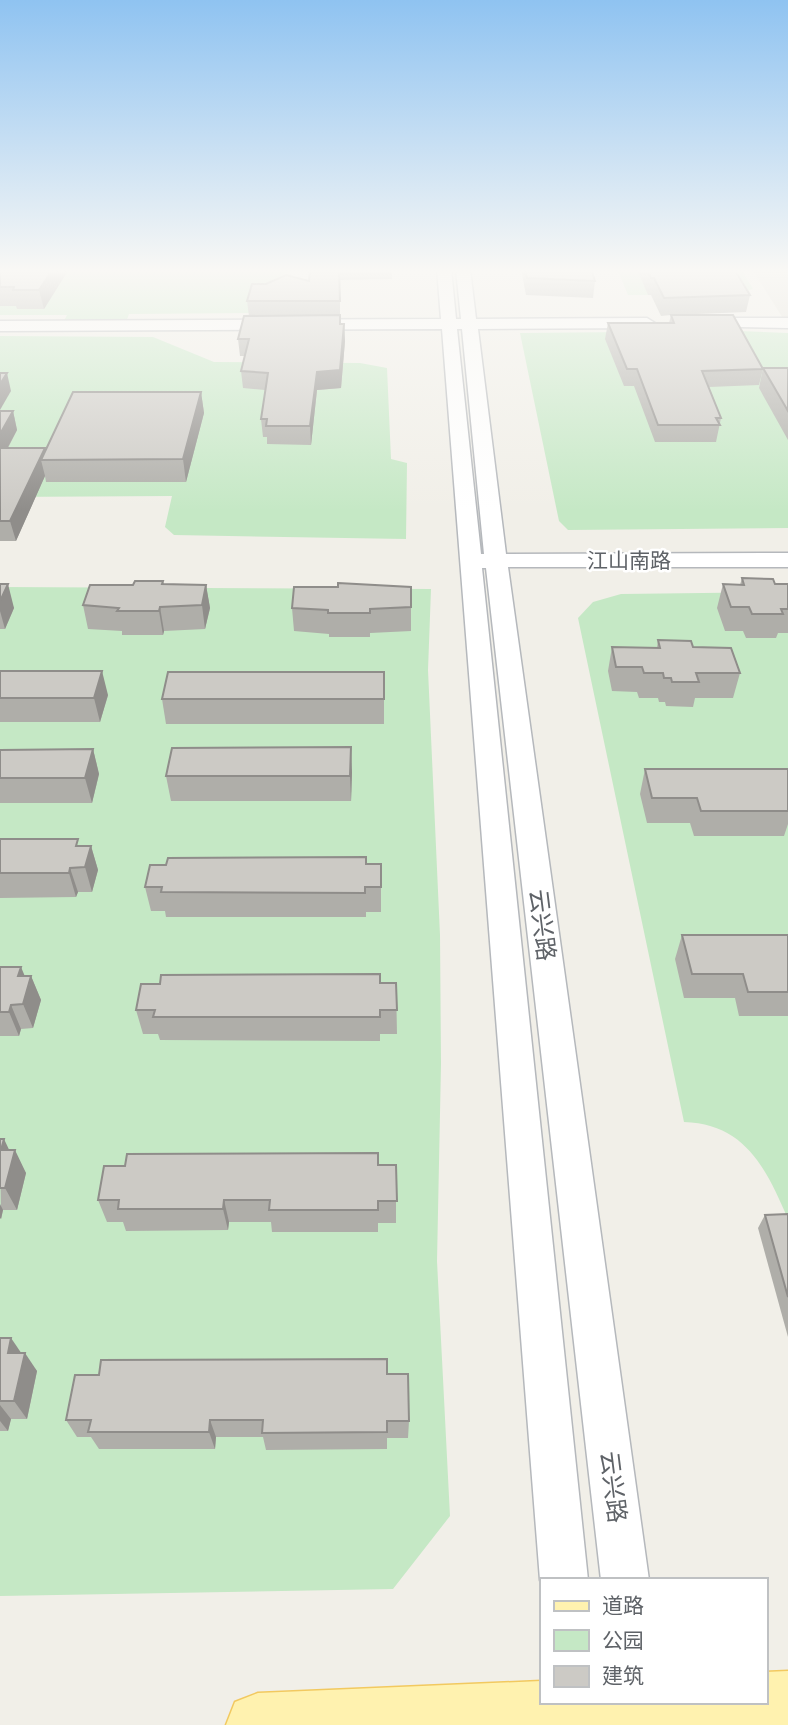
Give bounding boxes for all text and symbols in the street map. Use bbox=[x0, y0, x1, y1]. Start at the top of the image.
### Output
street label: 江山南路 bbox=[587, 548, 671, 573]
street label: 云兴路 bbox=[524, 887, 561, 962]
street label: 云兴路 bbox=[595, 1449, 632, 1524]
legend bbox=[540, 1578, 767, 1704]
text: 道路 bbox=[602, 1593, 644, 1618]
text: 公园 bbox=[602, 1628, 644, 1653]
text: 建筑 bbox=[602, 1663, 644, 1688]

